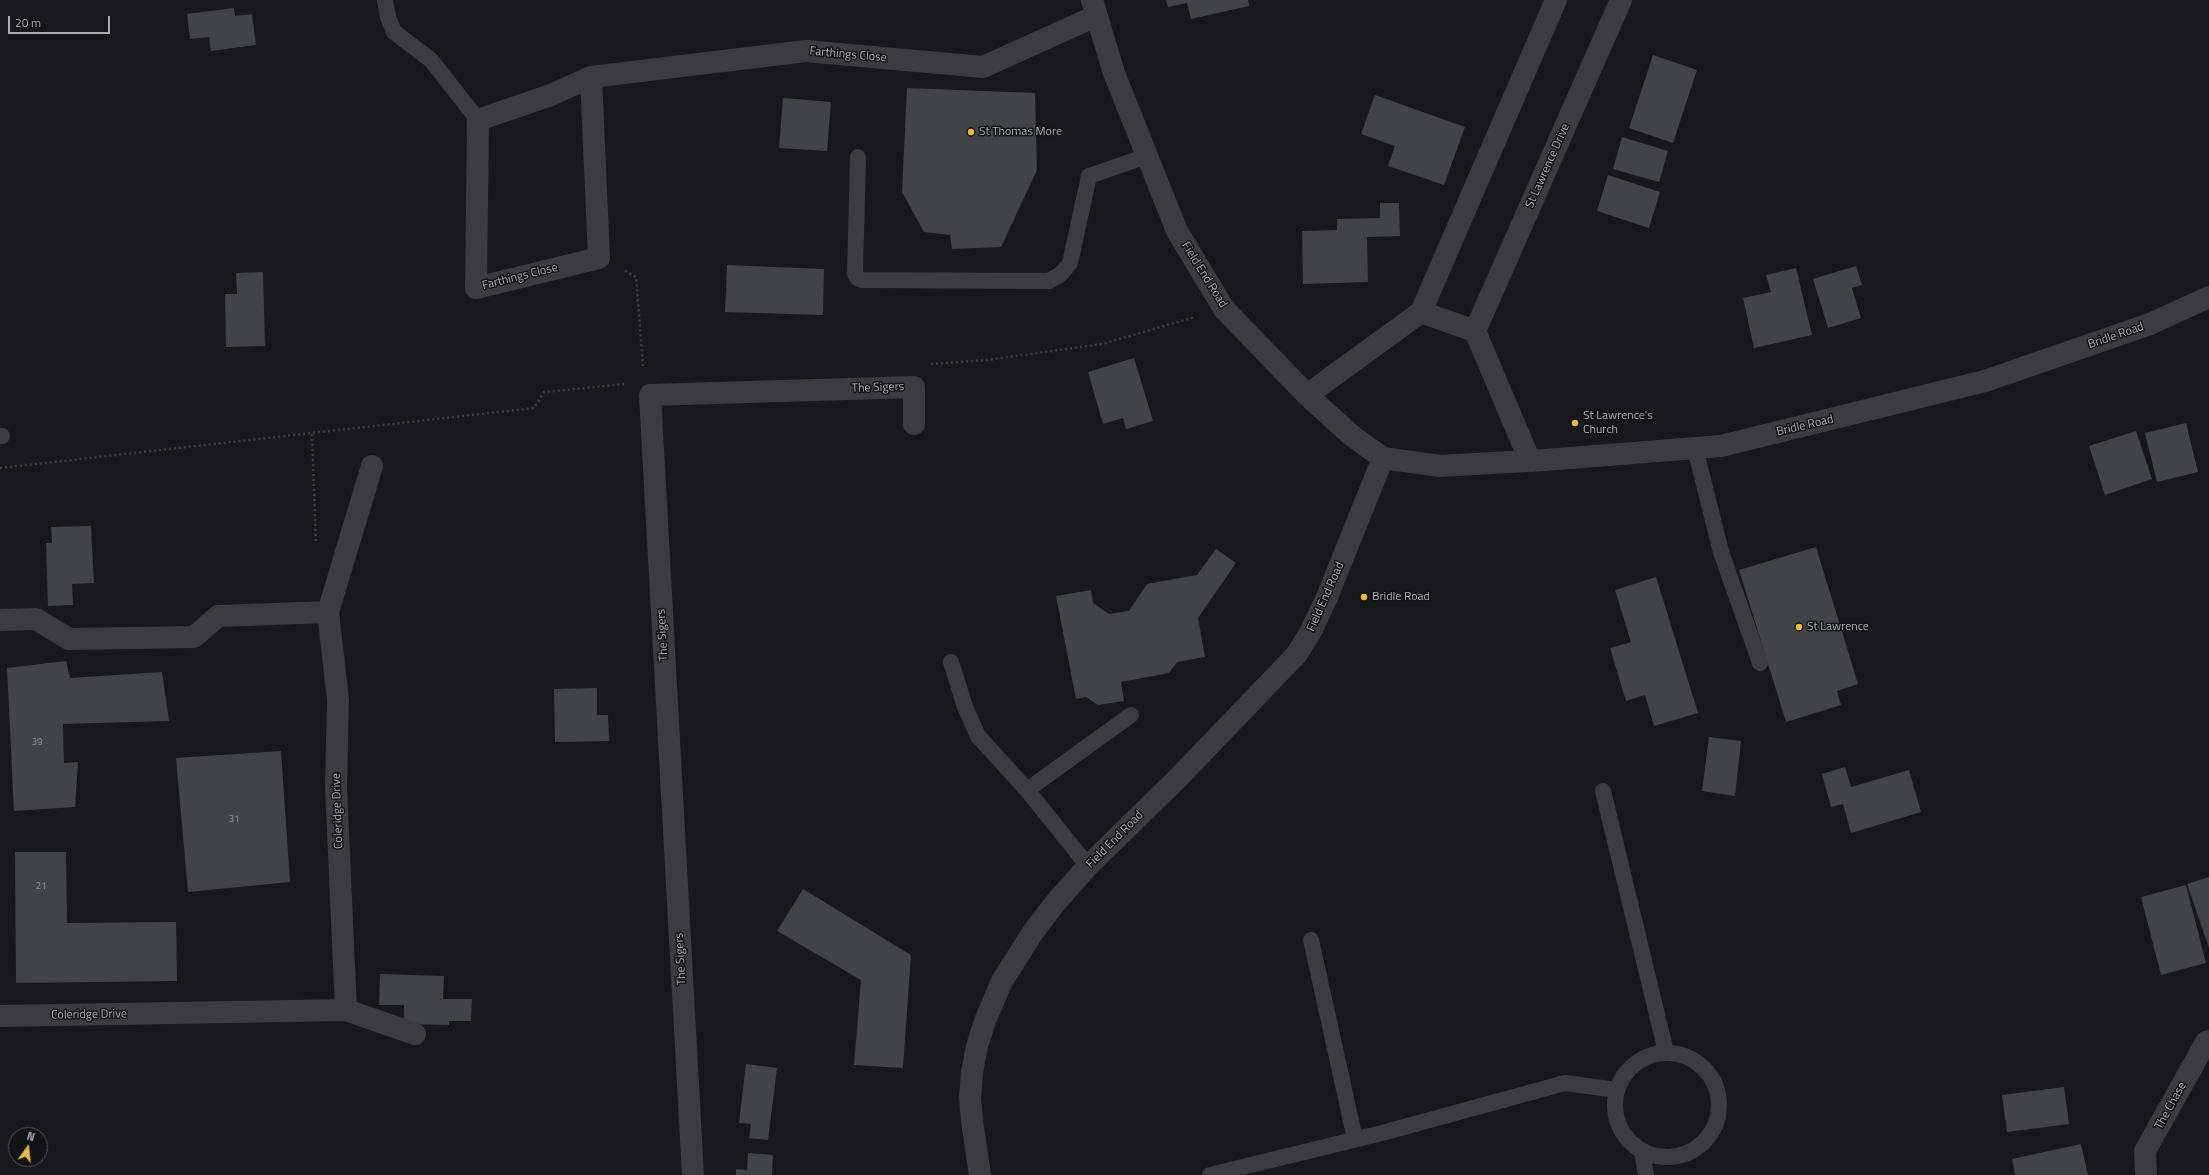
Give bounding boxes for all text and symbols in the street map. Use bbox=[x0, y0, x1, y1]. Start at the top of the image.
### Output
scale bar bbox=[10, 8, 112, 34]
text: 20 m bbox=[15, 13, 41, 32]
street label: Farthings Close bbox=[809, 44, 887, 66]
street label: St Lawrence Drive bbox=[1523, 122, 1573, 210]
place label: St Thomas More bbox=[979, 125, 1062, 139]
marker: St Thomas More bbox=[966, 127, 976, 137]
street label: Field End Road bbox=[1178, 239, 1230, 311]
street label: Farthings Close bbox=[481, 261, 559, 293]
street label: Bridle Road bbox=[2086, 320, 2146, 352]
street label: The Sigers bbox=[851, 380, 905, 396]
place label: St Lawrence's Church bbox=[1583, 409, 1653, 437]
street label: Bridle Road bbox=[1775, 412, 1835, 440]
marker: St Lawrence's Church bbox=[1570, 418, 1580, 428]
street label: Field End Road bbox=[1304, 560, 1348, 634]
place label: Bridle Road bbox=[1372, 590, 1430, 604]
marker: Bridle Road bbox=[1359, 592, 1369, 602]
street label: The Sigers bbox=[654, 608, 672, 662]
place label: St Lawrence bbox=[1807, 620, 1869, 634]
marker: St Lawrence bbox=[1794, 622, 1804, 632]
house number: 39 bbox=[31, 737, 43, 749]
street label: Coleridge Drive bbox=[329, 773, 347, 849]
street label: Field End Road bbox=[1083, 808, 1147, 872]
house number: 31 bbox=[228, 814, 240, 826]
house number: 21 bbox=[35, 881, 47, 893]
street label: The Sigers bbox=[672, 932, 690, 986]
street label: Coleridge Drive bbox=[51, 1007, 127, 1023]
street label: The Chase bbox=[2152, 1080, 2190, 1132]
north arrow bbox=[8, 1127, 48, 1167]
text: N bbox=[25, 1128, 37, 1145]

